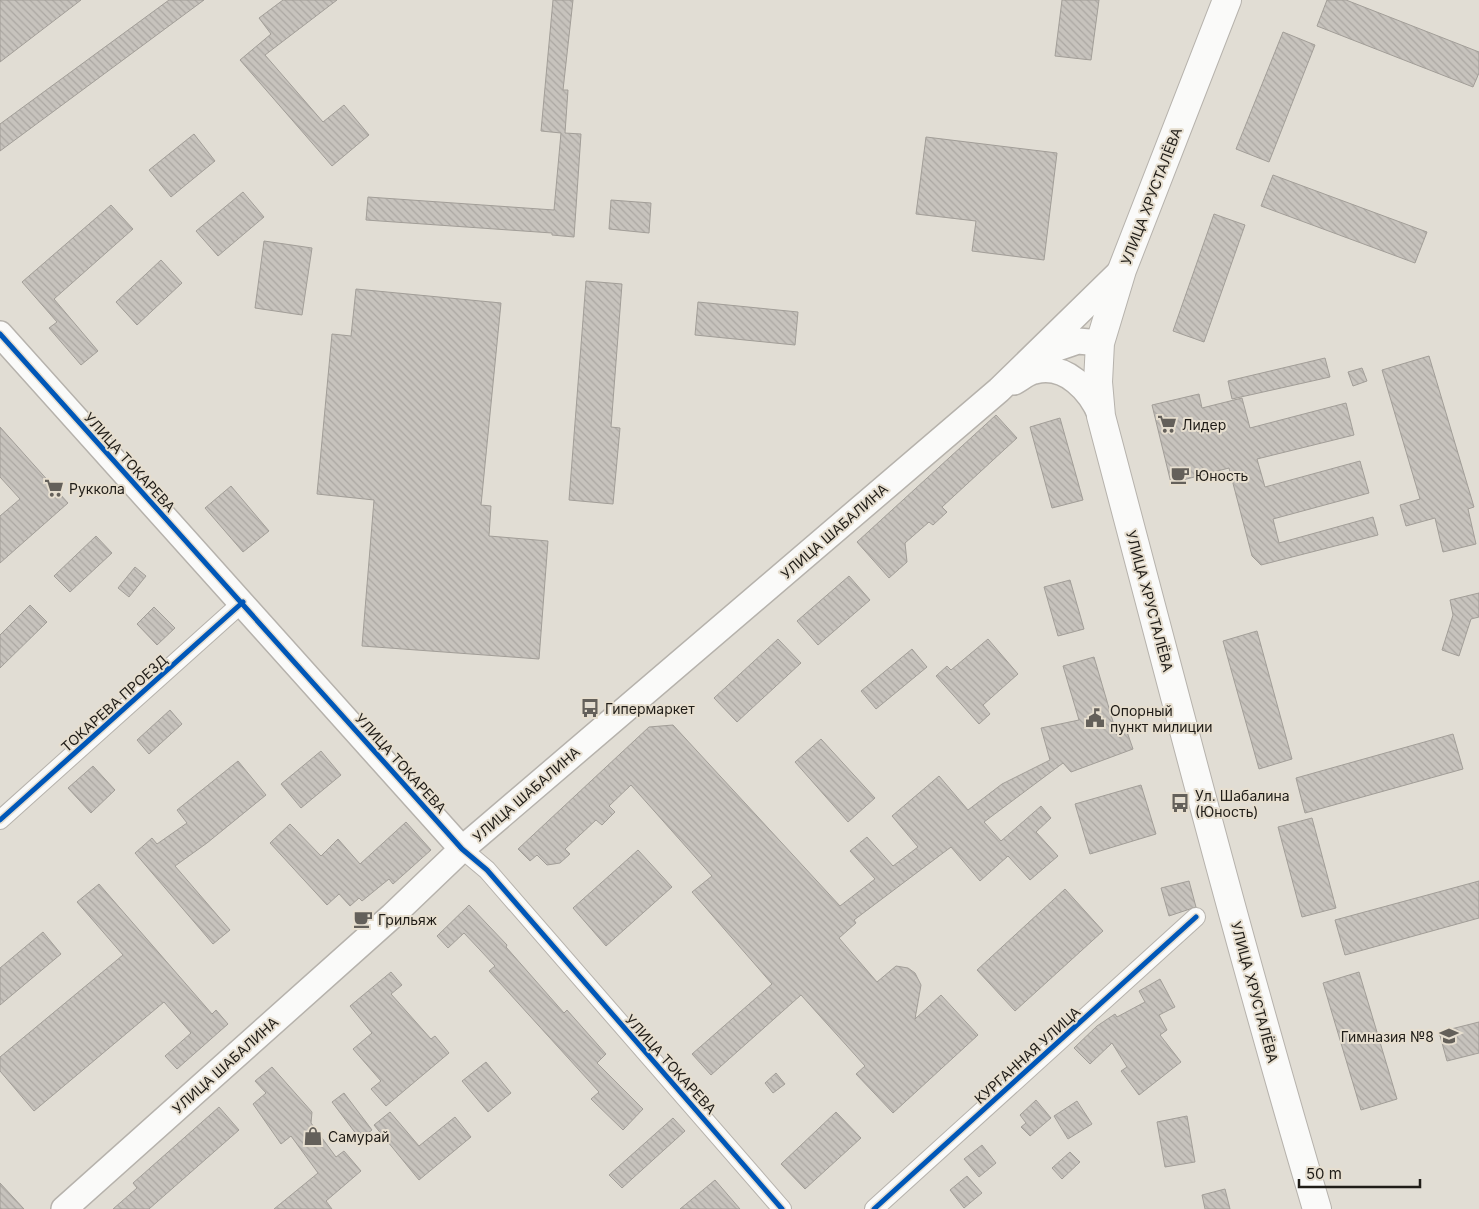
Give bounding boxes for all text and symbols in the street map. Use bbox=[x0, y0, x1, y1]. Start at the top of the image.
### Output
street label: УЛИЦА ХРУСТАЛЁВА bbox=[1117, 125, 1185, 267]
street label: УЛИЦА ТОКАРЕВА bbox=[81, 409, 179, 516]
supermarket icon: Лидер bbox=[1156, 413, 1178, 435]
place label: Лидер bbox=[1182, 416, 1226, 433]
cafe icon: Юность bbox=[1169, 464, 1191, 486]
place label: Юность bbox=[1195, 467, 1249, 484]
supermarket icon: Руккола bbox=[43, 477, 65, 499]
place label: Руккола bbox=[69, 480, 125, 497]
street label: УЛИЦА ШАБАЛИНА bbox=[777, 480, 891, 582]
street label: УЛИЦА ХРУСТАЛЁВА bbox=[1123, 528, 1177, 674]
street label: ТОКАРЕВА ПРОЕЗД bbox=[57, 651, 171, 755]
bus stop icon: Гипермаркет bbox=[579, 697, 601, 719]
place label: Гипермаркет bbox=[605, 700, 695, 717]
place label: Опорный пункт милиции bbox=[1110, 702, 1213, 735]
public building icon: Опорный пункт милиции bbox=[1084, 707, 1106, 729]
street label: УЛИЦА ТОКАРЕВА bbox=[352, 710, 450, 817]
street label: УЛИЦА ШАБАЛИНА bbox=[469, 743, 583, 845]
place label: Ул. Шабалина (Юность) bbox=[1195, 787, 1290, 820]
bus stop icon: Ул. Шабалина (Юность) bbox=[1169, 792, 1191, 814]
cafe icon: Грильяж bbox=[352, 908, 374, 930]
place label: Грильяж bbox=[378, 911, 437, 928]
street label: УЛИЦА ХРУСТАЛЁВА bbox=[1228, 919, 1282, 1065]
street label: КУРГАННАЯ УЛИЦА bbox=[971, 1003, 1084, 1107]
street label: УЛИЦА ТОКАРЕВА bbox=[622, 1011, 720, 1118]
street label: УЛИЦА ШАБАЛИНА bbox=[169, 1013, 282, 1117]
school or university icon: Гимназия №8 bbox=[1438, 1025, 1460, 1047]
place label: Гимназия №8 bbox=[1341, 1028, 1434, 1045]
shop icon: Самурай bbox=[302, 1125, 324, 1147]
place label: Самурай bbox=[328, 1128, 390, 1145]
scale bar bbox=[1299, 1156, 1420, 1188]
text: 50 m bbox=[1306, 1164, 1342, 1183]

